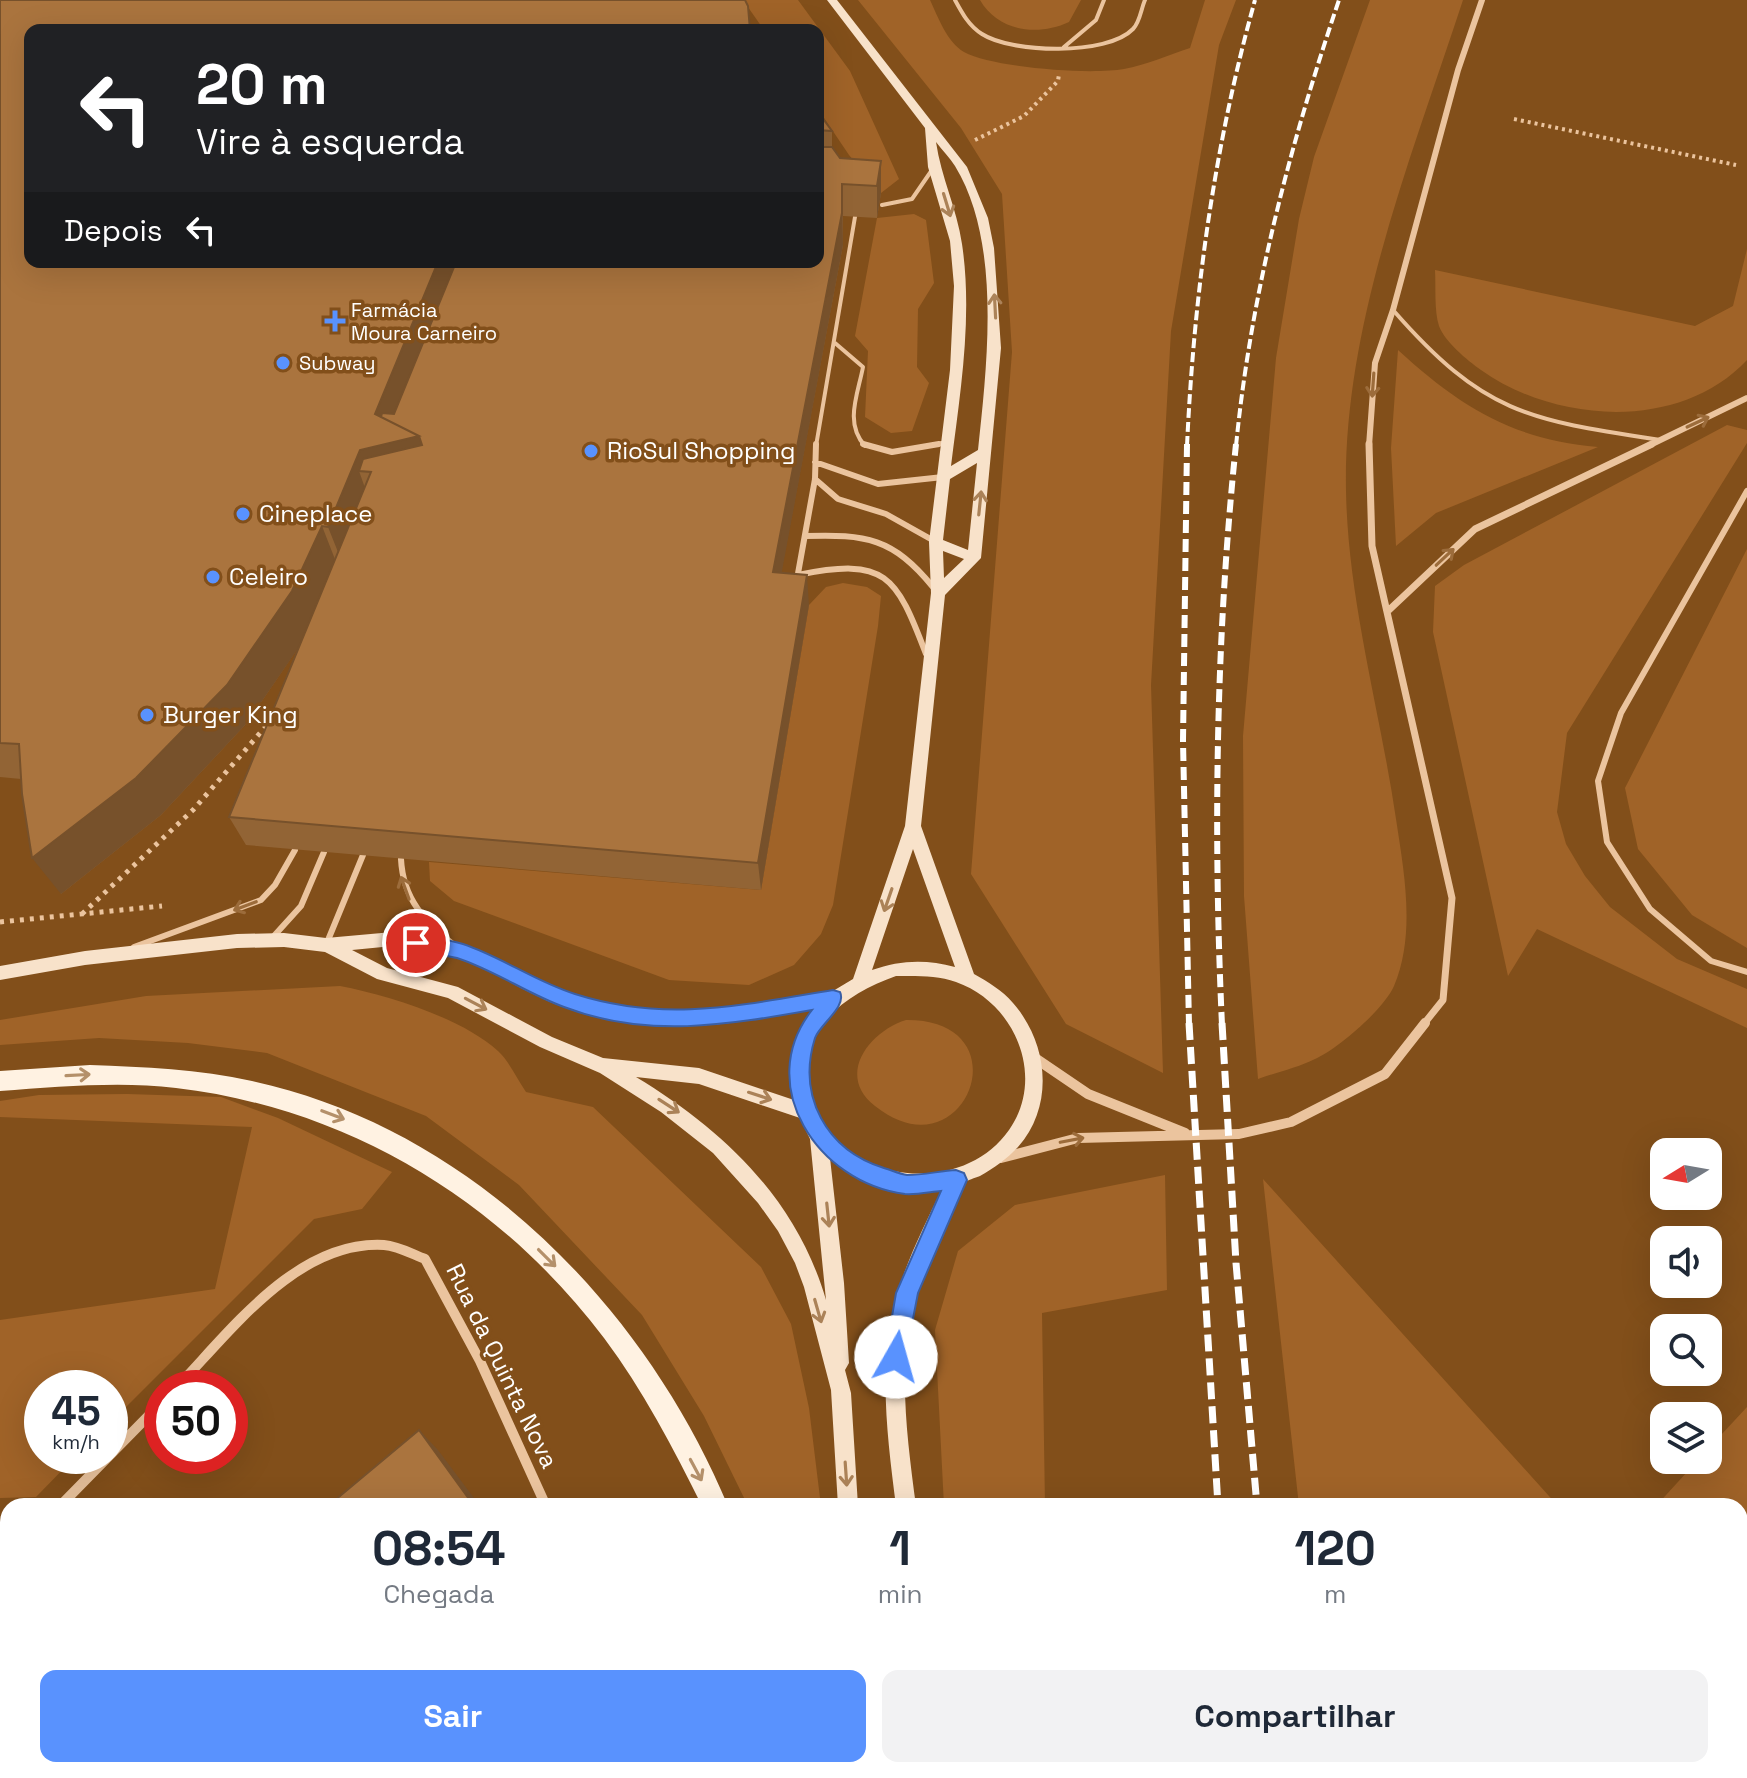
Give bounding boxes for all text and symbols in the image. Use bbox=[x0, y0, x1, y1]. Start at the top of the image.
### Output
text: 20 m bbox=[196, 49, 328, 120]
icon: left bbox=[64, 56, 168, 160]
text: Vire à esquerda bbox=[196, 119, 464, 165]
one-way arrow bbox=[940, 192, 955, 218]
icon: left bbox=[179, 208, 223, 252]
text: Depois bbox=[64, 211, 163, 250]
one-way arrow bbox=[987, 293, 1002, 320]
place label: Farmácia Moura Carneiro bbox=[351, 297, 497, 346]
marker: Farmácia Moura Carneiro bbox=[326, 312, 344, 330]
place label: Subway bbox=[299, 350, 376, 376]
marker: Subway bbox=[274, 354, 292, 372]
one-way arrow bbox=[1366, 371, 1381, 398]
one-way arrow bbox=[1686, 414, 1710, 429]
place label: RioSul Shopping bbox=[607, 435, 795, 466]
marker: RioSul Shopping bbox=[582, 442, 600, 460]
one-way arrow bbox=[972, 490, 987, 517]
place label: Cineplace bbox=[259, 498, 373, 529]
marker: Cineplace bbox=[234, 505, 252, 523]
one-way arrow bbox=[1435, 548, 1455, 566]
place label: Celeiro bbox=[229, 561, 308, 592]
marker: Celeiro bbox=[204, 568, 222, 586]
place label: Burger King bbox=[163, 699, 298, 730]
marker: Burger King bbox=[138, 706, 156, 724]
one-way arrow bbox=[397, 876, 412, 901]
one-way arrow bbox=[880, 887, 895, 912]
one-way arrow bbox=[233, 900, 258, 914]
pin bbox=[382, 909, 450, 977]
icon: arrive bbox=[394, 921, 438, 965]
one-way arrow bbox=[463, 997, 487, 1013]
one-way arrow bbox=[64, 1068, 91, 1083]
one-way arrow bbox=[747, 1090, 772, 1104]
one-way arrow bbox=[657, 1098, 679, 1114]
one-way arrow bbox=[320, 1109, 345, 1123]
one-way arrow bbox=[1059, 1132, 1084, 1147]
north arrow bbox=[1650, 1138, 1722, 1210]
map controls bbox=[1650, 1138, 1722, 1474]
one-way arrow bbox=[821, 1201, 836, 1228]
button: sound bbox=[1650, 1226, 1722, 1298]
one-way arrow bbox=[537, 1248, 556, 1267]
street label: Rua da Quinta Nova bbox=[439, 1258, 566, 1473]
one-way arrow bbox=[811, 1297, 826, 1323]
button: search bbox=[1650, 1314, 1722, 1386]
position arrow bbox=[854, 1315, 938, 1399]
speed limit sign: 50 bbox=[144, 1370, 248, 1474]
text: 45 bbox=[51, 1386, 101, 1437]
button: layers bbox=[1650, 1402, 1722, 1474]
text: km/h bbox=[52, 1429, 100, 1455]
one-way arrow bbox=[689, 1457, 705, 1481]
one-way arrow bbox=[839, 1460, 854, 1487]
text: 08:54 bbox=[372, 1518, 506, 1579]
text: 1 bbox=[889, 1518, 911, 1579]
text: 120 bbox=[1295, 1518, 1376, 1579]
text: Chegada bbox=[383, 1577, 494, 1611]
text: min bbox=[878, 1577, 922, 1611]
text: m bbox=[1324, 1577, 1346, 1611]
button: Sair bbox=[40, 1670, 866, 1762]
button: Compartilhar bbox=[882, 1670, 1708, 1762]

